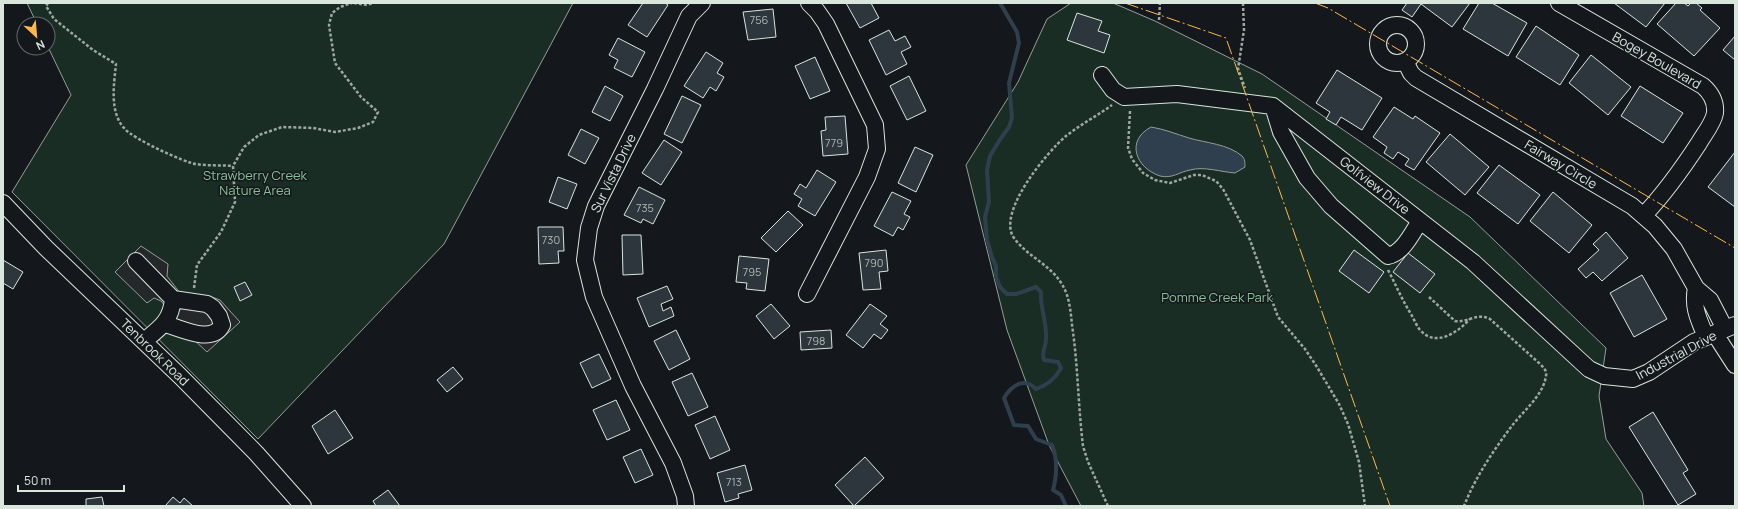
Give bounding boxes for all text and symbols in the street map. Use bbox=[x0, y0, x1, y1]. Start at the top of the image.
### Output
house number: 756 bbox=[750, 12, 769, 27]
north arrow bbox=[16, 16, 56, 56]
street label: Bogey Boulevard bbox=[1609, 27, 1705, 93]
text: N bbox=[34, 37, 47, 54]
street label: Sur Vista Drive bbox=[586, 130, 640, 216]
house number: 779 bbox=[825, 135, 843, 150]
street label: Fairway Circle bbox=[1521, 135, 1601, 193]
street label: Golfview Drive bbox=[1336, 152, 1414, 218]
park label: Strawberry Creek Nature Area bbox=[203, 166, 308, 199]
house number: 735 bbox=[636, 200, 654, 215]
house number: 730 bbox=[542, 232, 560, 247]
house number: 790 bbox=[864, 255, 884, 270]
house number: 795 bbox=[743, 264, 761, 279]
park label: Pomme Creek Park bbox=[1161, 288, 1273, 306]
street label: Tenbrook Road bbox=[117, 314, 193, 390]
street label: Industrial Drive bbox=[1632, 326, 1720, 384]
house number: 798 bbox=[807, 333, 825, 348]
scale bar bbox=[18, 467, 124, 493]
text: 50 m bbox=[24, 472, 51, 489]
house number: 713 bbox=[726, 474, 742, 489]

